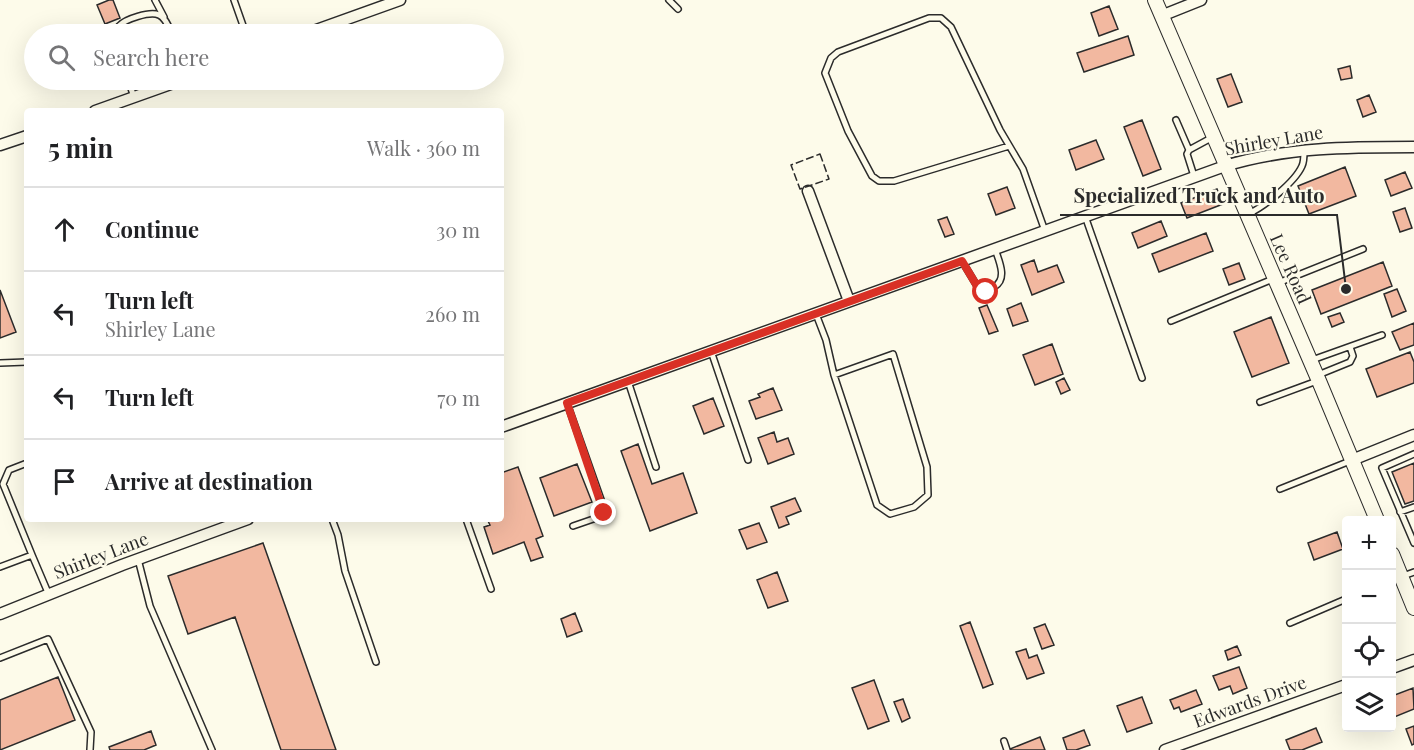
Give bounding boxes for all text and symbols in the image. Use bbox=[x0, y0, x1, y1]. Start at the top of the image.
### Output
search box bbox=[24, 24, 504, 90]
icon: search bbox=[45, 41, 78, 74]
text: Search here bbox=[93, 42, 209, 72]
street label: Shirley Lane bbox=[1223, 120, 1325, 160]
text: 5 min bbox=[48, 130, 113, 165]
text: Walk · 360 m bbox=[367, 134, 480, 161]
callout: Specialized Truck and Auto bbox=[1060, 177, 1337, 215]
text: Specialized Truck and Auto bbox=[1073, 181, 1325, 208]
icon: ahead bbox=[48, 213, 81, 246]
text: Continue bbox=[105, 214, 199, 244]
text: 30 m bbox=[436, 216, 480, 243]
street label: Lee Road bbox=[1265, 230, 1317, 308]
route start bbox=[972, 278, 998, 304]
text: Turn left bbox=[105, 285, 194, 315]
icon: left bbox=[48, 297, 81, 330]
text: 260 m bbox=[425, 300, 480, 327]
text: Shirley Lane bbox=[105, 315, 216, 342]
icon: left bbox=[48, 381, 81, 414]
text: Turn left bbox=[105, 382, 194, 412]
text: 70 m bbox=[437, 384, 480, 411]
icon: arrive bbox=[48, 465, 81, 498]
text: Arrive at destination bbox=[105, 466, 313, 496]
route end bbox=[590, 499, 616, 525]
map controls bbox=[1342, 516, 1396, 732]
button: + bbox=[1342, 516, 1396, 570]
street label: Shirley Lane bbox=[50, 526, 151, 584]
button: − bbox=[1342, 570, 1396, 624]
button: locate bbox=[1342, 624, 1396, 678]
street label: Edwards Drive bbox=[1190, 669, 1310, 733]
button: layers bbox=[1342, 678, 1396, 732]

